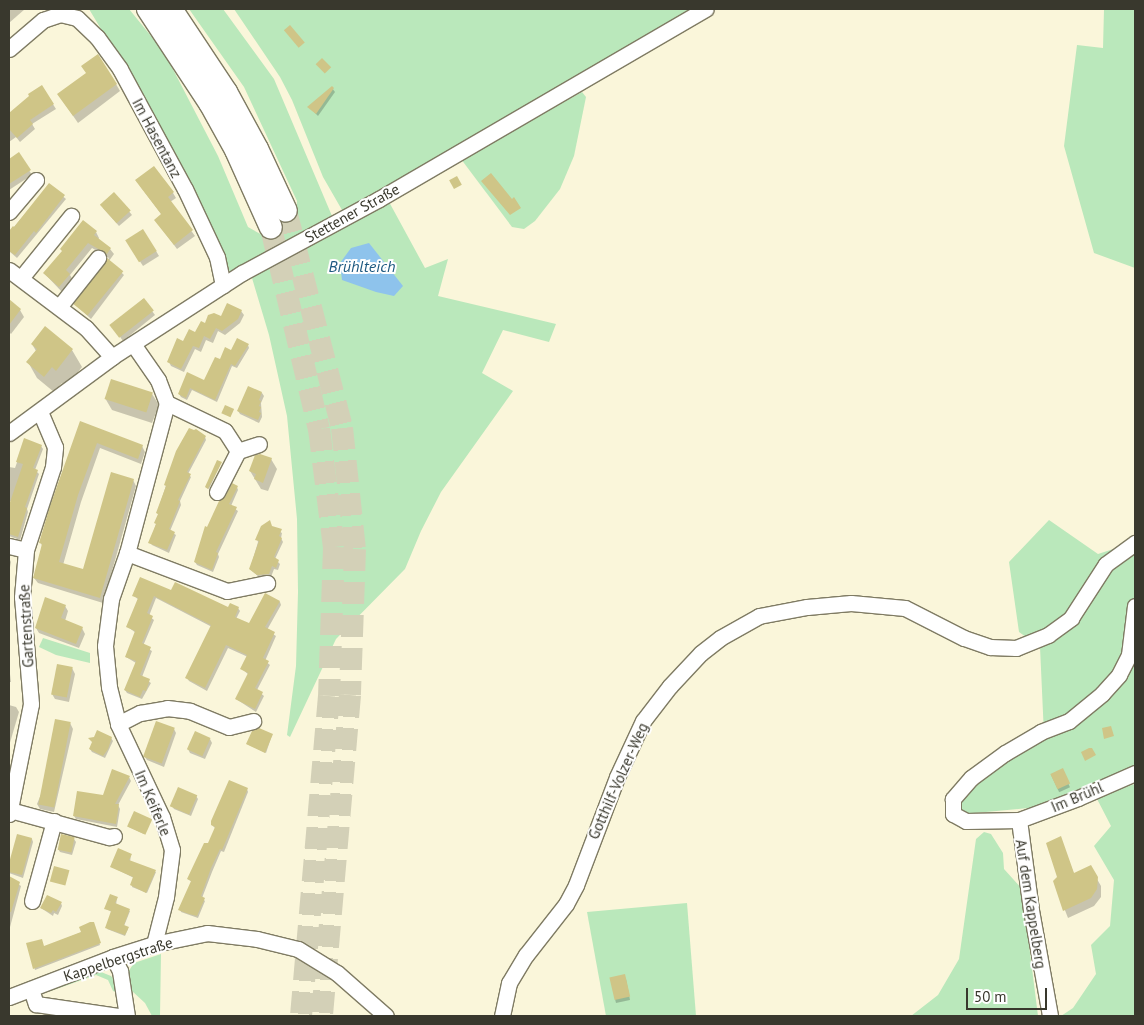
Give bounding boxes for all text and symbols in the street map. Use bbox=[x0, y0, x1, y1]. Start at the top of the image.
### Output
street label: Im Hasentanz bbox=[128, 95, 186, 181]
street label: Stettener Straße bbox=[302, 180, 402, 246]
water label: Brühlteich bbox=[329, 256, 395, 276]
street label: Gartenstraße bbox=[15, 584, 37, 668]
street label: Gotthilf-Volzer-Weg bbox=[584, 720, 652, 842]
street label: Im Keiferle bbox=[131, 767, 175, 839]
street label: Im Brühl bbox=[1048, 778, 1106, 816]
street label: Auf dem Kappelberg bbox=[1012, 838, 1050, 970]
street label: Kappelbergstraße bbox=[61, 933, 175, 985]
scale bar bbox=[969, 978, 1050, 1010]
text: 50 m bbox=[974, 987, 1007, 1006]

